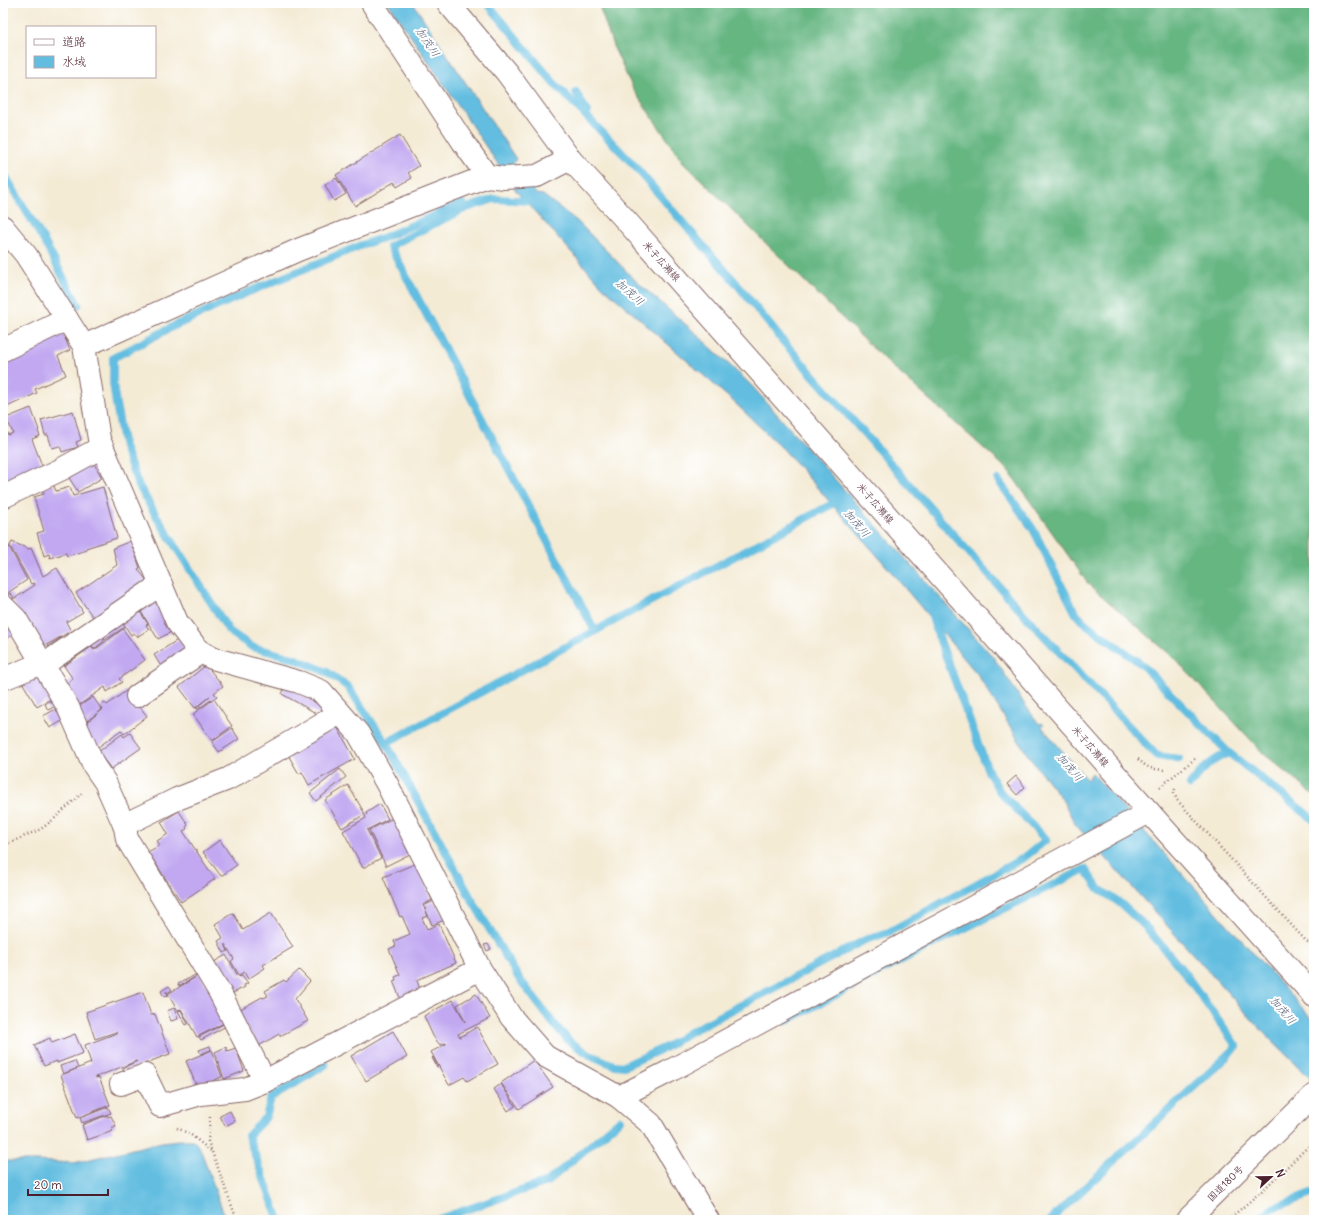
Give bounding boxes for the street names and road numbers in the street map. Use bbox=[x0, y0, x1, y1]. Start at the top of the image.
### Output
street label: 米子広瀬線 bbox=[640, 238, 683, 284]
street label: 米子広瀬線 bbox=[854, 480, 897, 526]
street label: 米子広瀬線 bbox=[1069, 723, 1112, 769]
street label: 国道180号 bbox=[1204, 1162, 1246, 1204]

